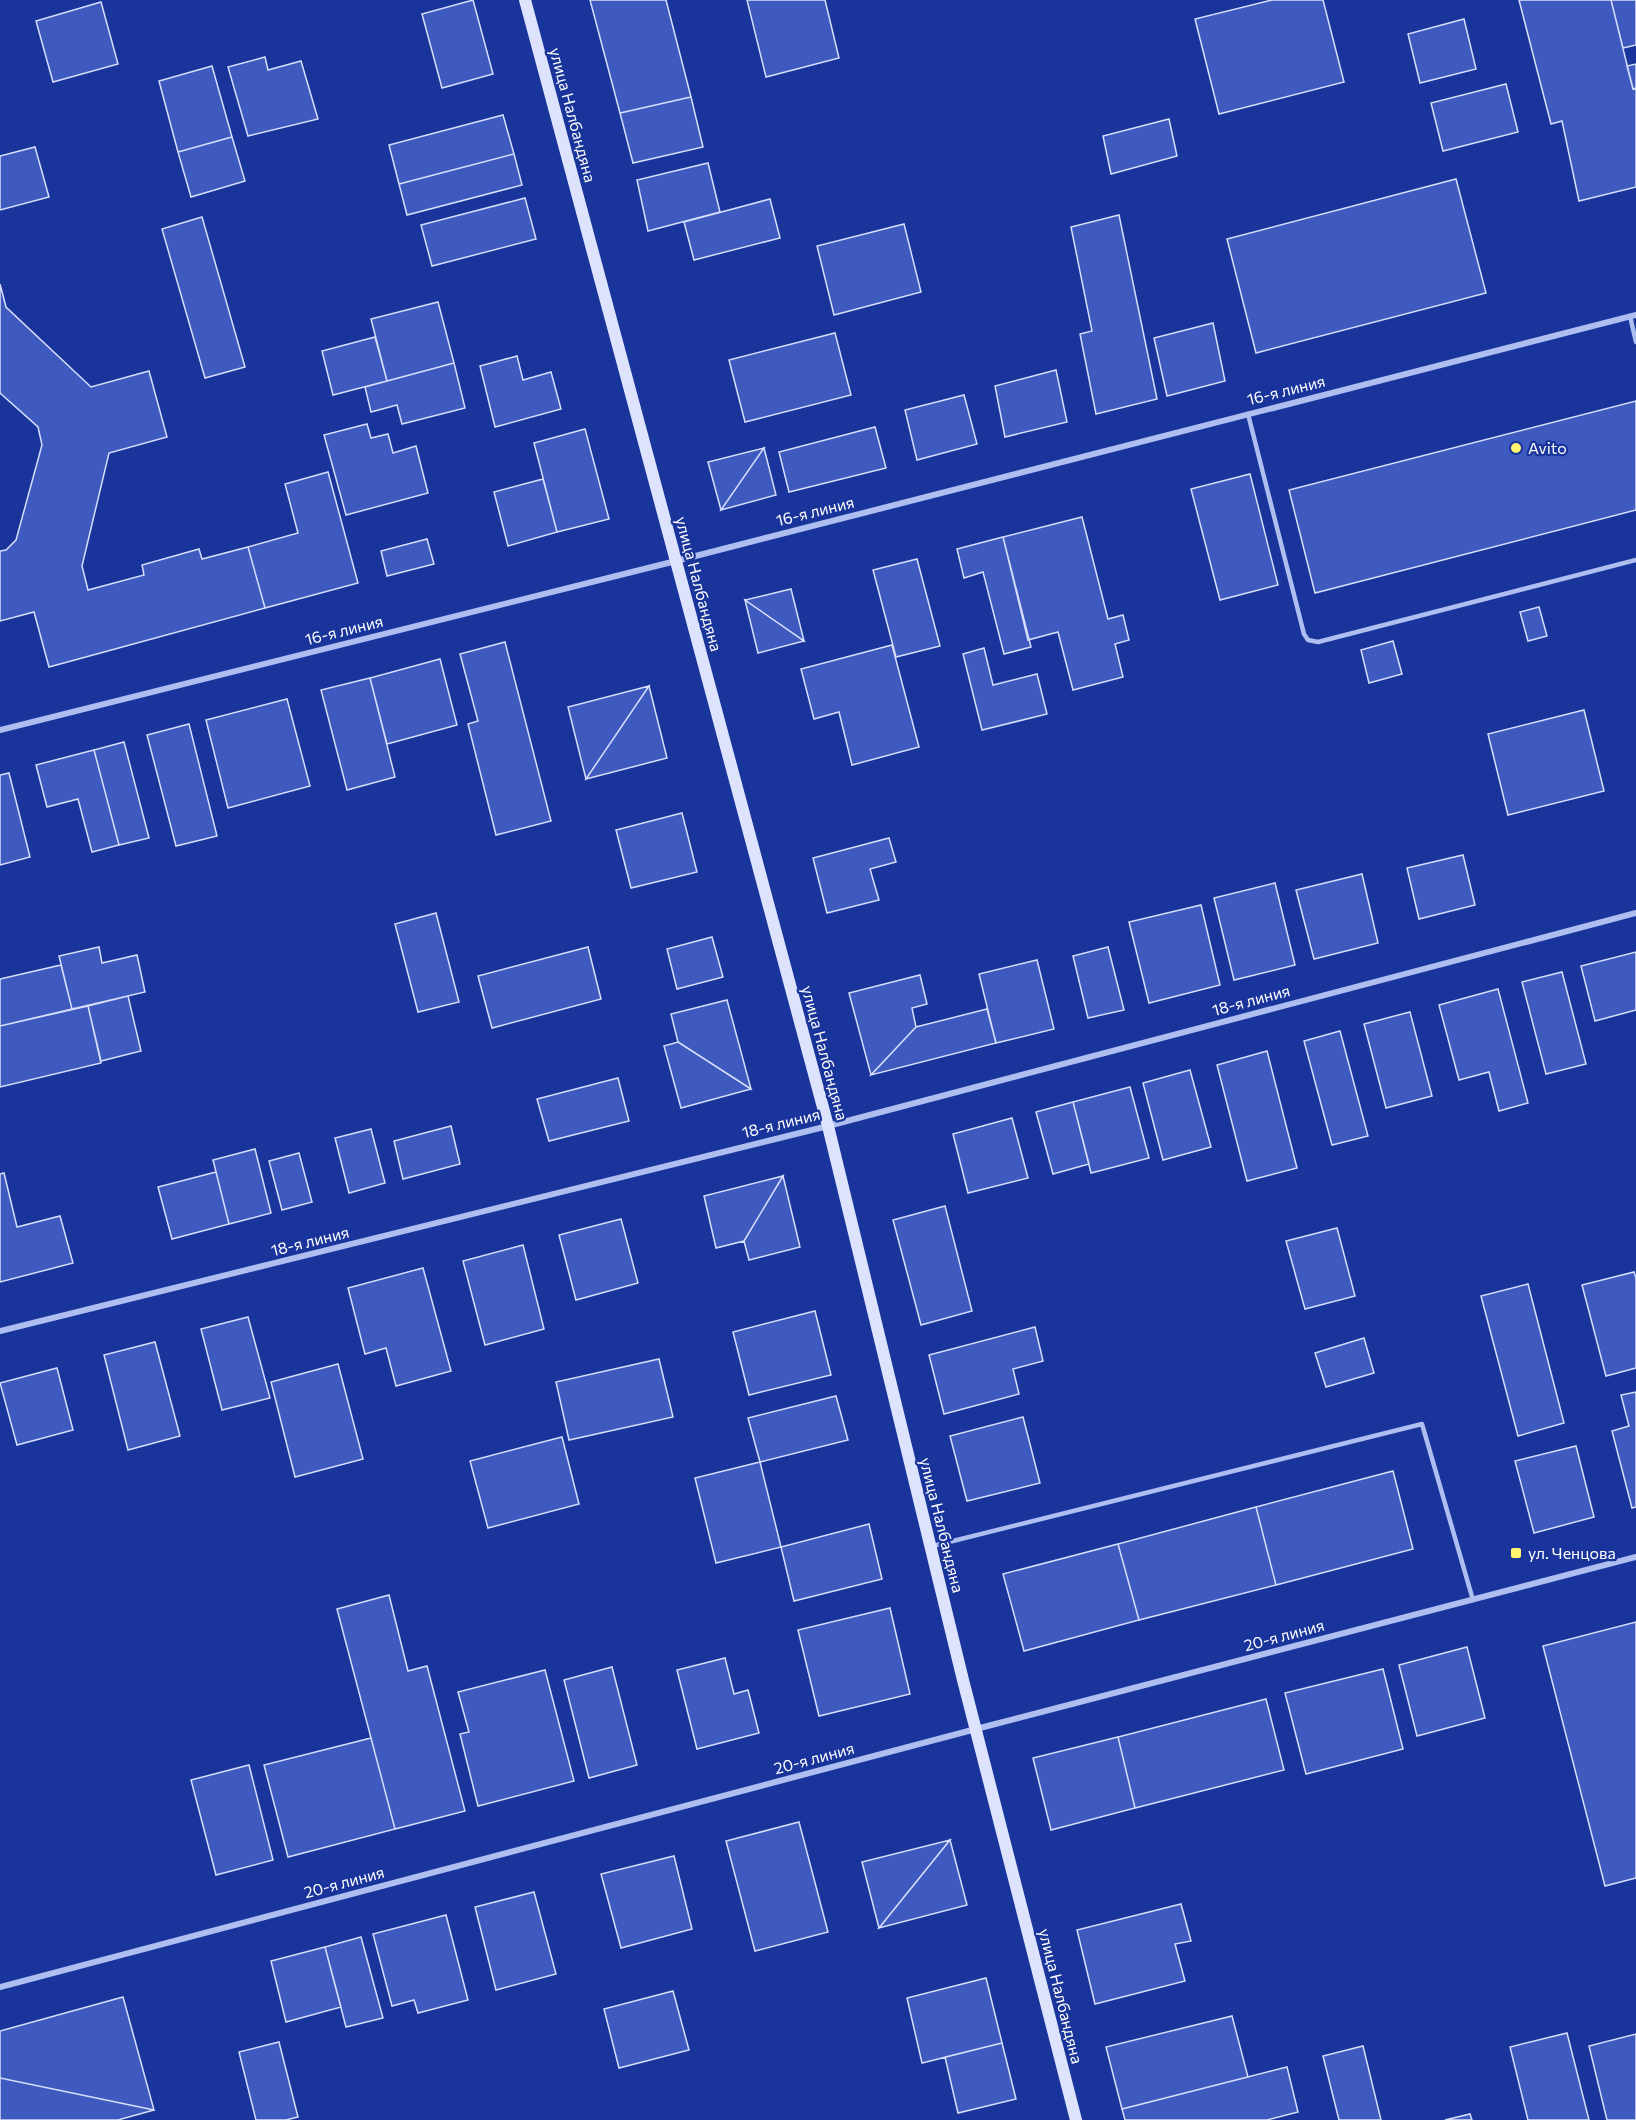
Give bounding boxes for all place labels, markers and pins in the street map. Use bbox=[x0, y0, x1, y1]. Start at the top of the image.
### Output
place label: Avito bbox=[1528, 438, 1567, 457]
marker: Avito bbox=[1509, 441, 1523, 455]
place label: ул. Ченцова bbox=[1528, 1543, 1616, 1562]
marker: ул. Ченцова bbox=[1509, 1546, 1523, 1560]

